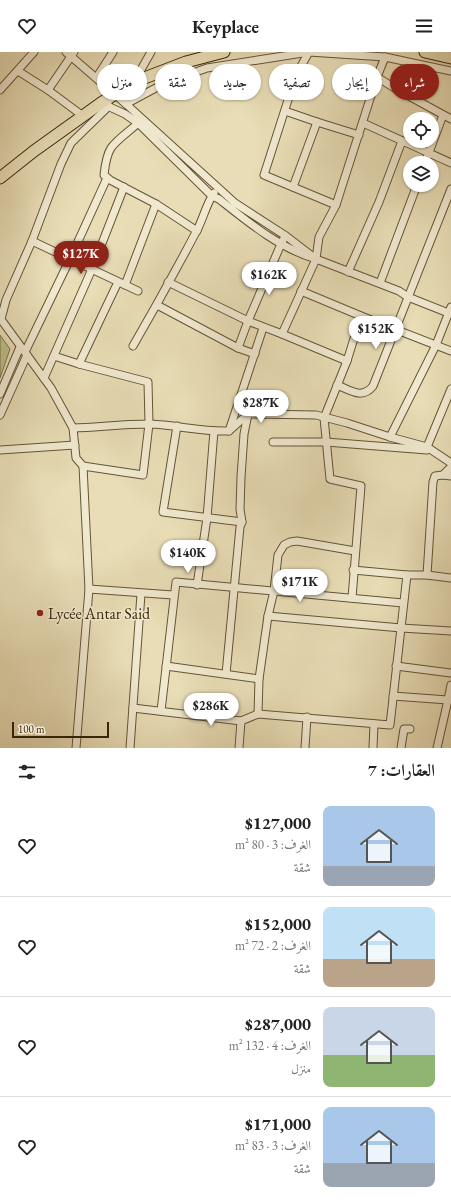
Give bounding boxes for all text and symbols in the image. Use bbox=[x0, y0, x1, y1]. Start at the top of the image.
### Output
icon: heart bbox=[16, 15, 38, 37]
text: Keyplace bbox=[192, 15, 259, 38]
icon: menu bbox=[413, 15, 435, 37]
chip: منزل bbox=[97, 64, 147, 100]
chip: شقة bbox=[155, 64, 201, 100]
chip: جديد bbox=[209, 64, 261, 100]
chip: تصفية bbox=[269, 64, 324, 100]
chip: إيجار bbox=[332, 64, 382, 100]
chip: شراء bbox=[390, 64, 439, 100]
map controls bbox=[403, 112, 439, 192]
button: locate bbox=[403, 112, 439, 148]
button: layers bbox=[403, 156, 439, 192]
pin: $127K bbox=[53, 241, 109, 275]
text: $127K bbox=[63, 245, 99, 262]
pin: $162K bbox=[241, 262, 297, 296]
text: $162K bbox=[251, 266, 287, 283]
pin: $152K bbox=[348, 316, 404, 350]
text: $152K bbox=[358, 320, 394, 337]
pin: $287K bbox=[233, 390, 289, 424]
text: $287K bbox=[243, 394, 279, 411]
pin: $140K bbox=[160, 540, 216, 574]
text: $140K bbox=[170, 544, 206, 561]
pin: $171K bbox=[272, 569, 328, 603]
text: $171K bbox=[282, 573, 318, 590]
place label: Lycée Antar Said bbox=[48, 603, 151, 624]
marker: Lycée Antar Said bbox=[35, 608, 45, 618]
pin: $286K bbox=[183, 693, 239, 727]
text: $286K bbox=[193, 697, 229, 714]
scale bar bbox=[12, 720, 109, 739]
text: 100 m bbox=[18, 722, 45, 736]
text: العقارات: 7 bbox=[368, 759, 435, 781]
icon: filters bbox=[16, 761, 38, 783]
text: $127,000 bbox=[245, 812, 311, 834]
icon: home bbox=[355, 822, 403, 870]
icon: heart bbox=[16, 835, 38, 857]
text: الغرف: 3 · 80 m² bbox=[235, 836, 311, 853]
text: شقة bbox=[294, 859, 311, 876]
text: $152,000 bbox=[245, 913, 311, 935]
icon: home bbox=[355, 923, 403, 971]
icon: heart bbox=[16, 936, 38, 958]
text: الغرف: 2 · 72 m² bbox=[235, 937, 311, 954]
text: شقة bbox=[294, 960, 311, 977]
text: $287,000 bbox=[245, 1013, 311, 1035]
icon: home bbox=[355, 1023, 403, 1071]
icon: heart bbox=[16, 1036, 38, 1058]
text: الغرف: 4 · 132 m² bbox=[229, 1037, 311, 1054]
text: منزل bbox=[291, 1060, 311, 1077]
text: $171,000 bbox=[245, 1113, 311, 1135]
icon: home bbox=[355, 1123, 403, 1171]
icon: heart bbox=[16, 1136, 38, 1158]
text: الغرف: 3 · 83 m² bbox=[235, 1137, 311, 1154]
text: شقة bbox=[294, 1160, 311, 1177]

